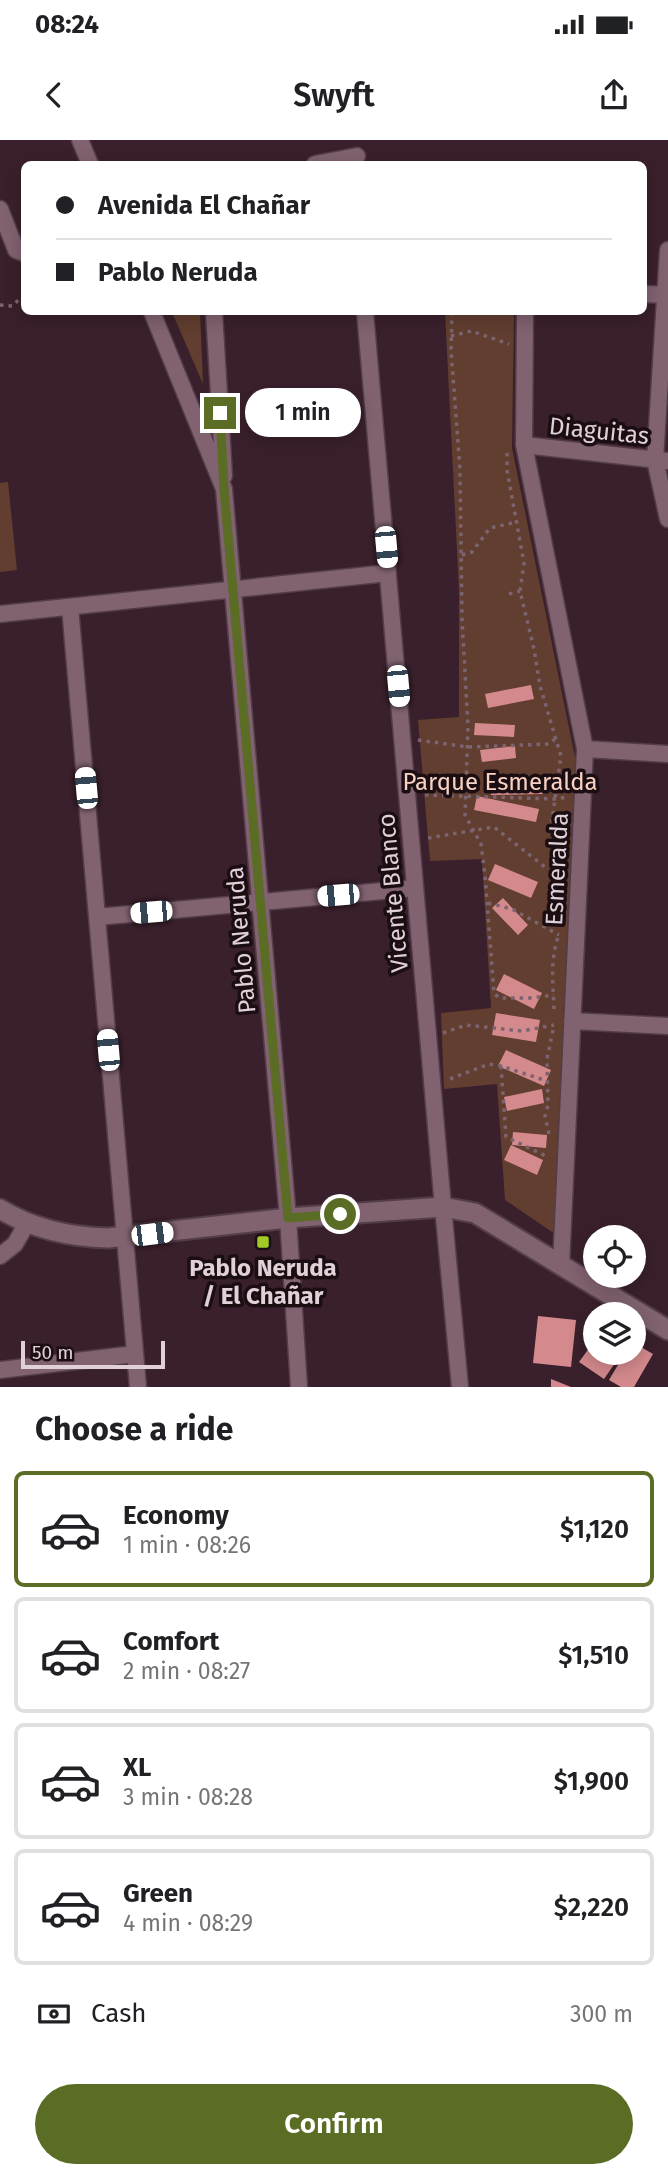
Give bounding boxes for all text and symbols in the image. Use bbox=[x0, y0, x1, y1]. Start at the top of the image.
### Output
text: 08:24 bbox=[35, 9, 99, 40]
icon: back bbox=[35, 76, 73, 114]
text: Swyft bbox=[293, 76, 375, 114]
icon: share bbox=[595, 76, 633, 114]
text: Avenida El Chañar bbox=[98, 190, 310, 221]
text: Pablo Neruda bbox=[98, 257, 258, 288]
callout: 1 min bbox=[244, 388, 360, 438]
route end bbox=[204, 397, 236, 429]
text: 1 min bbox=[275, 398, 331, 426]
street label: Diaguitas bbox=[548, 412, 650, 450]
car bbox=[374, 525, 399, 569]
car bbox=[386, 664, 411, 708]
car bbox=[74, 766, 99, 810]
park label: Parque Esmeralda bbox=[402, 768, 598, 796]
street label: Vicente Blanco bbox=[372, 812, 414, 974]
street label: Esmeralda bbox=[540, 812, 574, 926]
street label: Pablo Neruda bbox=[221, 865, 261, 1015]
car bbox=[317, 883, 360, 907]
car bbox=[130, 900, 173, 924]
car bbox=[96, 1028, 121, 1072]
route start bbox=[324, 1198, 356, 1230]
car bbox=[130, 1221, 175, 1247]
map controls bbox=[583, 1225, 646, 1365]
button: locate bbox=[583, 1225, 646, 1288]
marker: Pablo Neruda / El Chañar bbox=[255, 1234, 271, 1250]
place label: Pablo Neruda / El Chañar bbox=[189, 1254, 337, 1310]
button: layers bbox=[583, 1302, 646, 1365]
scale bar bbox=[21, 1338, 164, 1370]
text: 50 m bbox=[32, 1341, 73, 1364]
text: Choose a ride bbox=[35, 1410, 233, 1448]
icon: car bbox=[39, 1498, 102, 1561]
text: Economy bbox=[123, 1500, 229, 1531]
text: $1,120 bbox=[560, 1514, 629, 1545]
text: 1 min · 08:26 bbox=[123, 1531, 251, 1559]
icon: car bbox=[39, 1624, 102, 1687]
text: Comfort bbox=[123, 1626, 219, 1657]
text: $1,510 bbox=[558, 1640, 629, 1671]
text: 2 min · 08:27 bbox=[123, 1657, 250, 1685]
icon: car bbox=[39, 1750, 102, 1813]
text: XL bbox=[123, 1752, 151, 1783]
text: $1,900 bbox=[554, 1766, 629, 1797]
text: 3 min · 08:28 bbox=[123, 1783, 253, 1811]
icon: car bbox=[39, 1876, 102, 1939]
text: Green bbox=[123, 1878, 193, 1909]
text: $2,220 bbox=[554, 1892, 629, 1923]
text: 4 min · 08:29 bbox=[123, 1909, 253, 1937]
icon: cash bbox=[35, 1995, 73, 2033]
text: Cash bbox=[91, 1998, 147, 2029]
text: 300 m bbox=[570, 2000, 633, 2028]
button: Confirm bbox=[35, 2084, 633, 2164]

